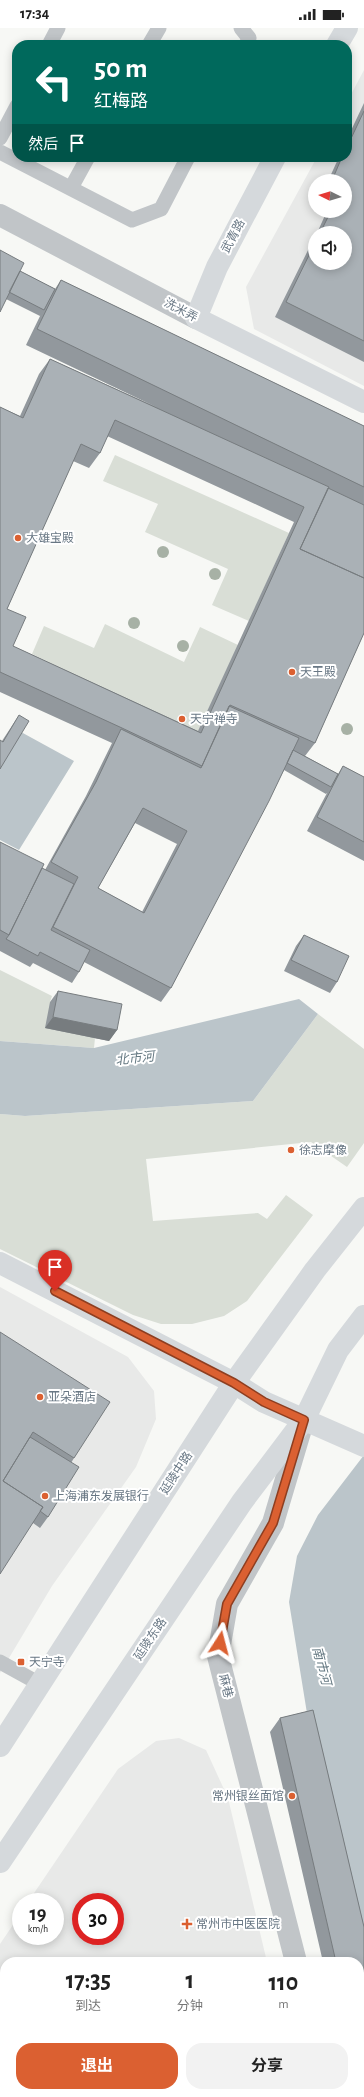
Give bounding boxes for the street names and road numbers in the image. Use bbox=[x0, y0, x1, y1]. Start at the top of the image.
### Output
street label: 武青路 bbox=[218, 217, 247, 255]
street label: 洗米弄 bbox=[162, 296, 200, 324]
street label: 延陵中路 bbox=[157, 1449, 194, 1496]
street label: 延陵东路 bbox=[131, 1615, 168, 1662]
street label: 麻巷 bbox=[217, 1673, 236, 1699]

